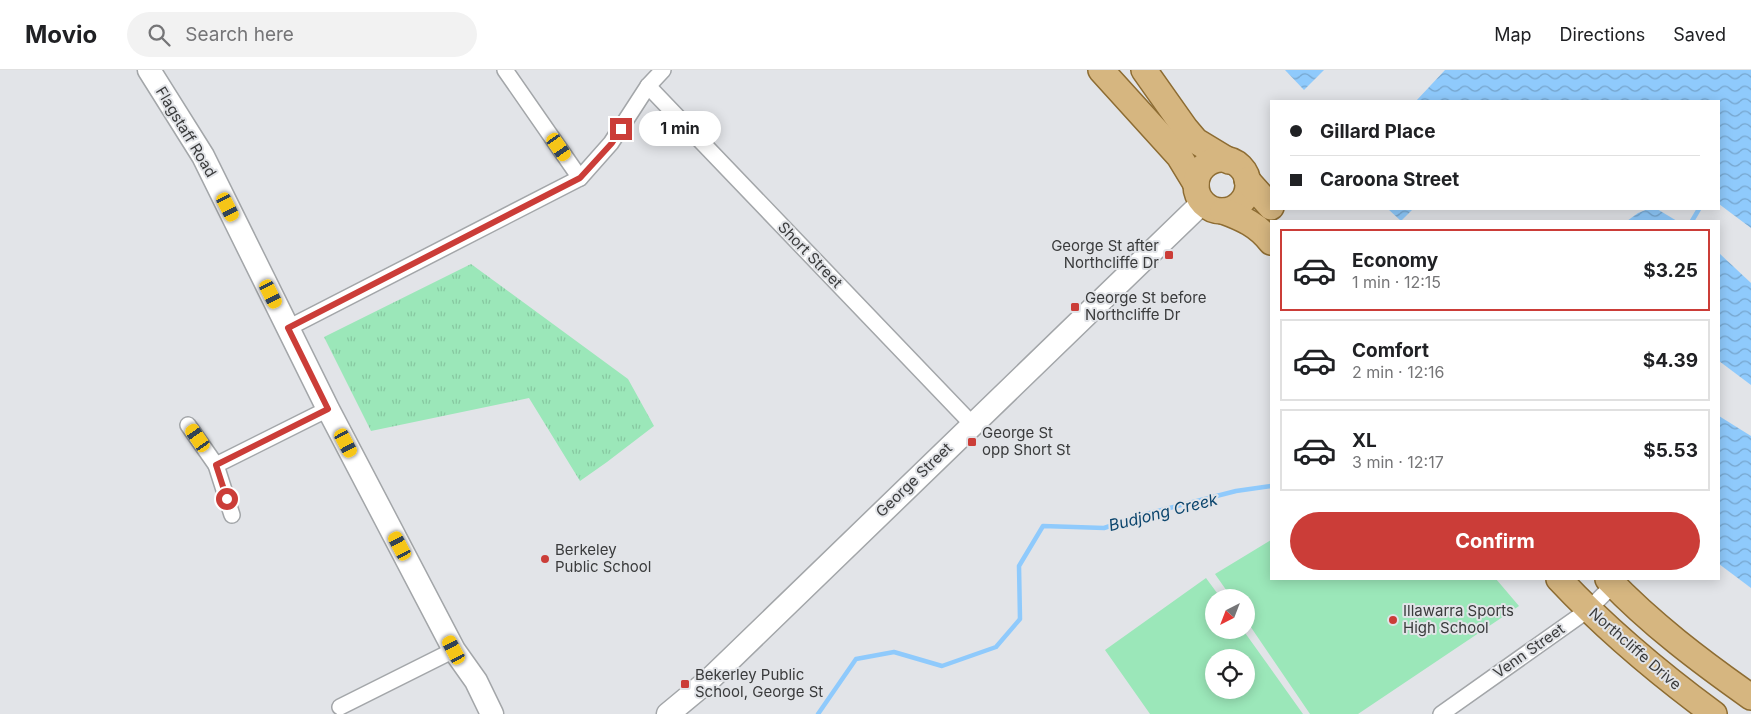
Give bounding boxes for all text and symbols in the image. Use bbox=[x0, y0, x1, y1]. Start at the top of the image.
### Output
search box bbox=[127, 12, 477, 57]
text: Movio bbox=[25, 20, 97, 49]
icon: search bbox=[145, 21, 173, 49]
text: Search here bbox=[185, 23, 294, 46]
text: Map bbox=[1494, 24, 1532, 45]
text: Directions bbox=[1560, 24, 1645, 45]
text: Saved bbox=[1673, 24, 1726, 45]
street label: Flagstaff Road bbox=[152, 83, 221, 181]
callout: 1 min bbox=[638, 112, 721, 146]
route end bbox=[610, 118, 632, 140]
text: 1 min bbox=[660, 118, 700, 138]
text: Gillard Place bbox=[1320, 120, 1435, 143]
car bbox=[544, 130, 573, 164]
text: Caroona Street bbox=[1320, 168, 1459, 191]
car bbox=[214, 190, 241, 224]
street label: Short Street bbox=[774, 218, 847, 292]
place label: George St after Northcliffe Dr bbox=[1051, 236, 1159, 272]
icon: car bbox=[1292, 248, 1337, 293]
marker: George St after Northcliffe Dr bbox=[1163, 249, 1175, 261]
text: Economy bbox=[1352, 249, 1438, 272]
text: $3.25 bbox=[1643, 259, 1698, 282]
text: 1 min · 12:15 bbox=[1352, 272, 1441, 292]
car bbox=[257, 277, 284, 311]
place label: George St before Northcliffe Dr bbox=[1085, 288, 1206, 324]
marker: George St before Northcliffe Dr bbox=[1069, 301, 1081, 313]
icon: car bbox=[1292, 338, 1337, 383]
text: Comfort bbox=[1352, 339, 1429, 362]
text: $4.39 bbox=[1643, 349, 1698, 372]
text: 2 min · 12:16 bbox=[1352, 362, 1445, 382]
car bbox=[183, 421, 212, 455]
place label: George St opp Short St bbox=[982, 423, 1071, 459]
car bbox=[332, 426, 359, 460]
icon: car bbox=[1292, 428, 1337, 473]
text: XL bbox=[1352, 429, 1377, 452]
marker: George St opp Short St bbox=[966, 436, 978, 448]
street label: George Street bbox=[872, 438, 956, 521]
text: $5.53 bbox=[1643, 439, 1698, 462]
text: 3 min · 12:17 bbox=[1352, 452, 1444, 472]
route start bbox=[216, 488, 238, 510]
water label: Budjong Creek bbox=[1106, 489, 1220, 535]
button: Confirm bbox=[1290, 512, 1700, 570]
car bbox=[386, 529, 413, 563]
place label: Berkeley Public School bbox=[555, 540, 651, 576]
marker: Berkeley Public School bbox=[539, 553, 551, 565]
north arrow bbox=[1205, 589, 1255, 639]
map controls bbox=[1205, 589, 1255, 699]
place label: Illawarra Sports High School bbox=[1403, 601, 1514, 637]
street label: Northcliffe Drive bbox=[1585, 603, 1685, 694]
marker: Illawarra Sports High School bbox=[1387, 614, 1399, 626]
street label: Venn Street bbox=[1489, 619, 1568, 682]
car bbox=[440, 633, 467, 667]
button: locate bbox=[1205, 649, 1255, 699]
place label: Bekerley Public School, George St bbox=[695, 665, 823, 701]
marker: Bekerley Public School, George St bbox=[679, 678, 691, 690]

